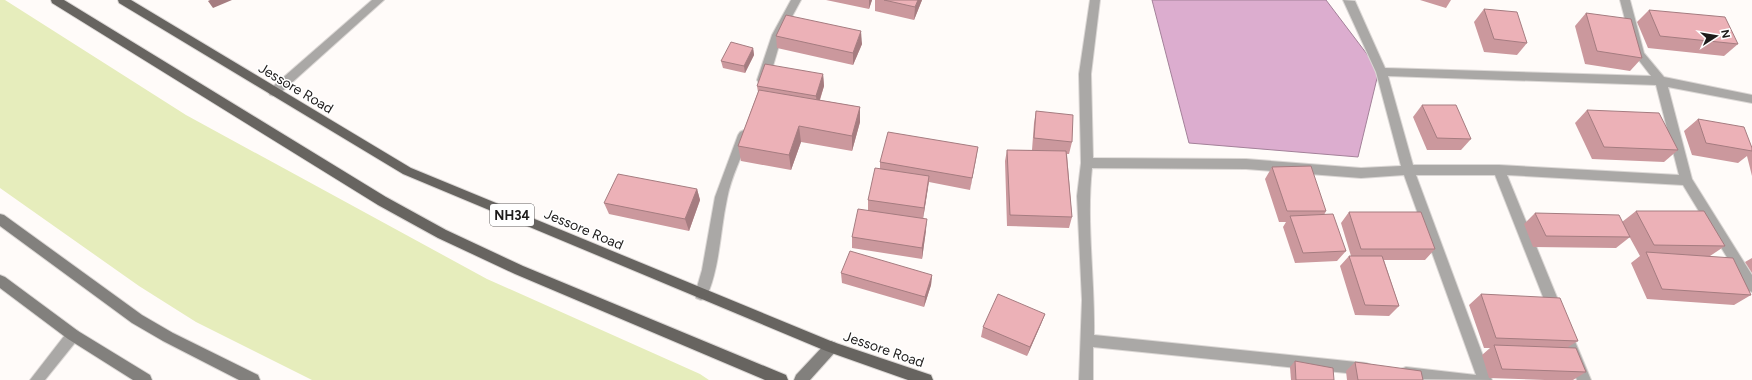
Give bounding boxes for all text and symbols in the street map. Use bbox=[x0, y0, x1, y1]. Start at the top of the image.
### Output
north arrow bbox=[1696, 16, 1736, 56]
text: N bbox=[1718, 29, 1733, 40]
street label: Jessore Road bbox=[255, 59, 336, 117]
road number: NH34 bbox=[490, 204, 534, 226]
street label: Jessore Road bbox=[542, 205, 626, 254]
street label: Jessore Road bbox=[841, 328, 926, 371]

